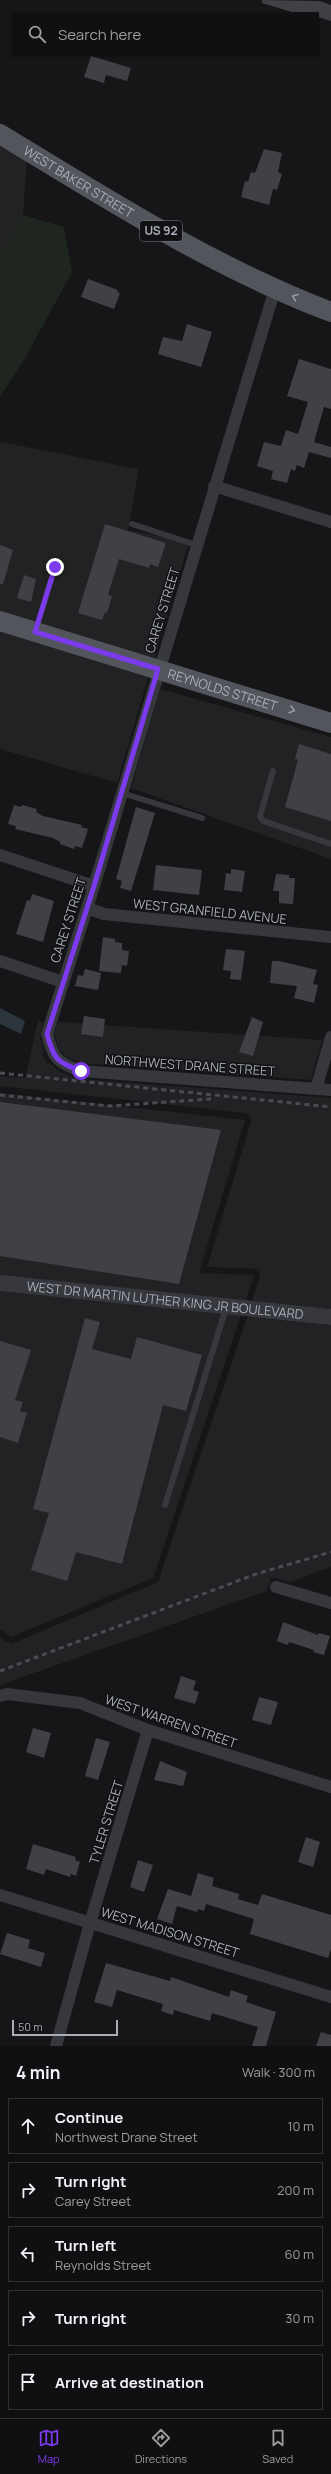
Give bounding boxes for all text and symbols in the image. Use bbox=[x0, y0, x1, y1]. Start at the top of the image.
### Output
search box bbox=[12, 12, 319, 56]
icon: search bbox=[26, 23, 48, 45]
text: Search here bbox=[58, 24, 141, 45]
street label: WEST BAKER STREET bbox=[20, 141, 137, 222]
road number: US 92 bbox=[140, 221, 182, 241]
one-way arrow bbox=[291, 294, 298, 302]
route end bbox=[46, 558, 64, 576]
street label: CAREY STREET bbox=[140, 565, 184, 655]
street label: REYNOLDS STREET bbox=[166, 664, 280, 715]
one-way arrow bbox=[288, 705, 295, 714]
street label: CAREY STREET bbox=[46, 875, 90, 965]
street label: WEST GRANFIELD AVENUE bbox=[132, 894, 288, 928]
street label: NORTHWEST DRANE STREET bbox=[104, 1050, 276, 1080]
route start bbox=[72, 1062, 90, 1080]
street label: WEST DR MARTIN LUTHER KING JR BOULEVARD bbox=[26, 1277, 305, 1323]
street label: WEST WARREN STREET bbox=[103, 1690, 240, 1752]
street label: TYLER STREET bbox=[85, 1778, 127, 1866]
street label: WEST MADISON STREET bbox=[99, 1902, 242, 1962]
scale bar bbox=[12, 2018, 118, 2037]
text: 50 m bbox=[18, 2019, 43, 2034]
text: 4 min bbox=[16, 2061, 60, 2084]
text: Walk · 300 m bbox=[242, 2063, 315, 2081]
text: Continue bbox=[55, 2107, 123, 2128]
icon: ahead bbox=[17, 2115, 39, 2137]
text: 10 m bbox=[287, 2117, 314, 2135]
text: Northwest Drane Street bbox=[55, 2128, 198, 2146]
text: Turn right bbox=[55, 2171, 126, 2192]
icon: right bbox=[17, 2179, 39, 2201]
text: 200 m bbox=[277, 2181, 314, 2199]
text: Carey Street bbox=[55, 2192, 131, 2210]
text: Turn left bbox=[55, 2235, 117, 2256]
icon: left bbox=[17, 2243, 39, 2265]
text: 60 m bbox=[284, 2245, 314, 2263]
text: Reynolds Street bbox=[55, 2256, 151, 2274]
icon: right bbox=[17, 2307, 39, 2329]
text: Turn right bbox=[55, 2308, 126, 2329]
text: 30 m bbox=[285, 2309, 314, 2327]
icon: arrive bbox=[17, 2371, 39, 2393]
text: Arrive at destination bbox=[55, 2372, 204, 2393]
tab: Map bbox=[38, 2427, 60, 2466]
tab: Directions bbox=[135, 2427, 187, 2466]
tab: Saved bbox=[262, 2427, 293, 2466]

